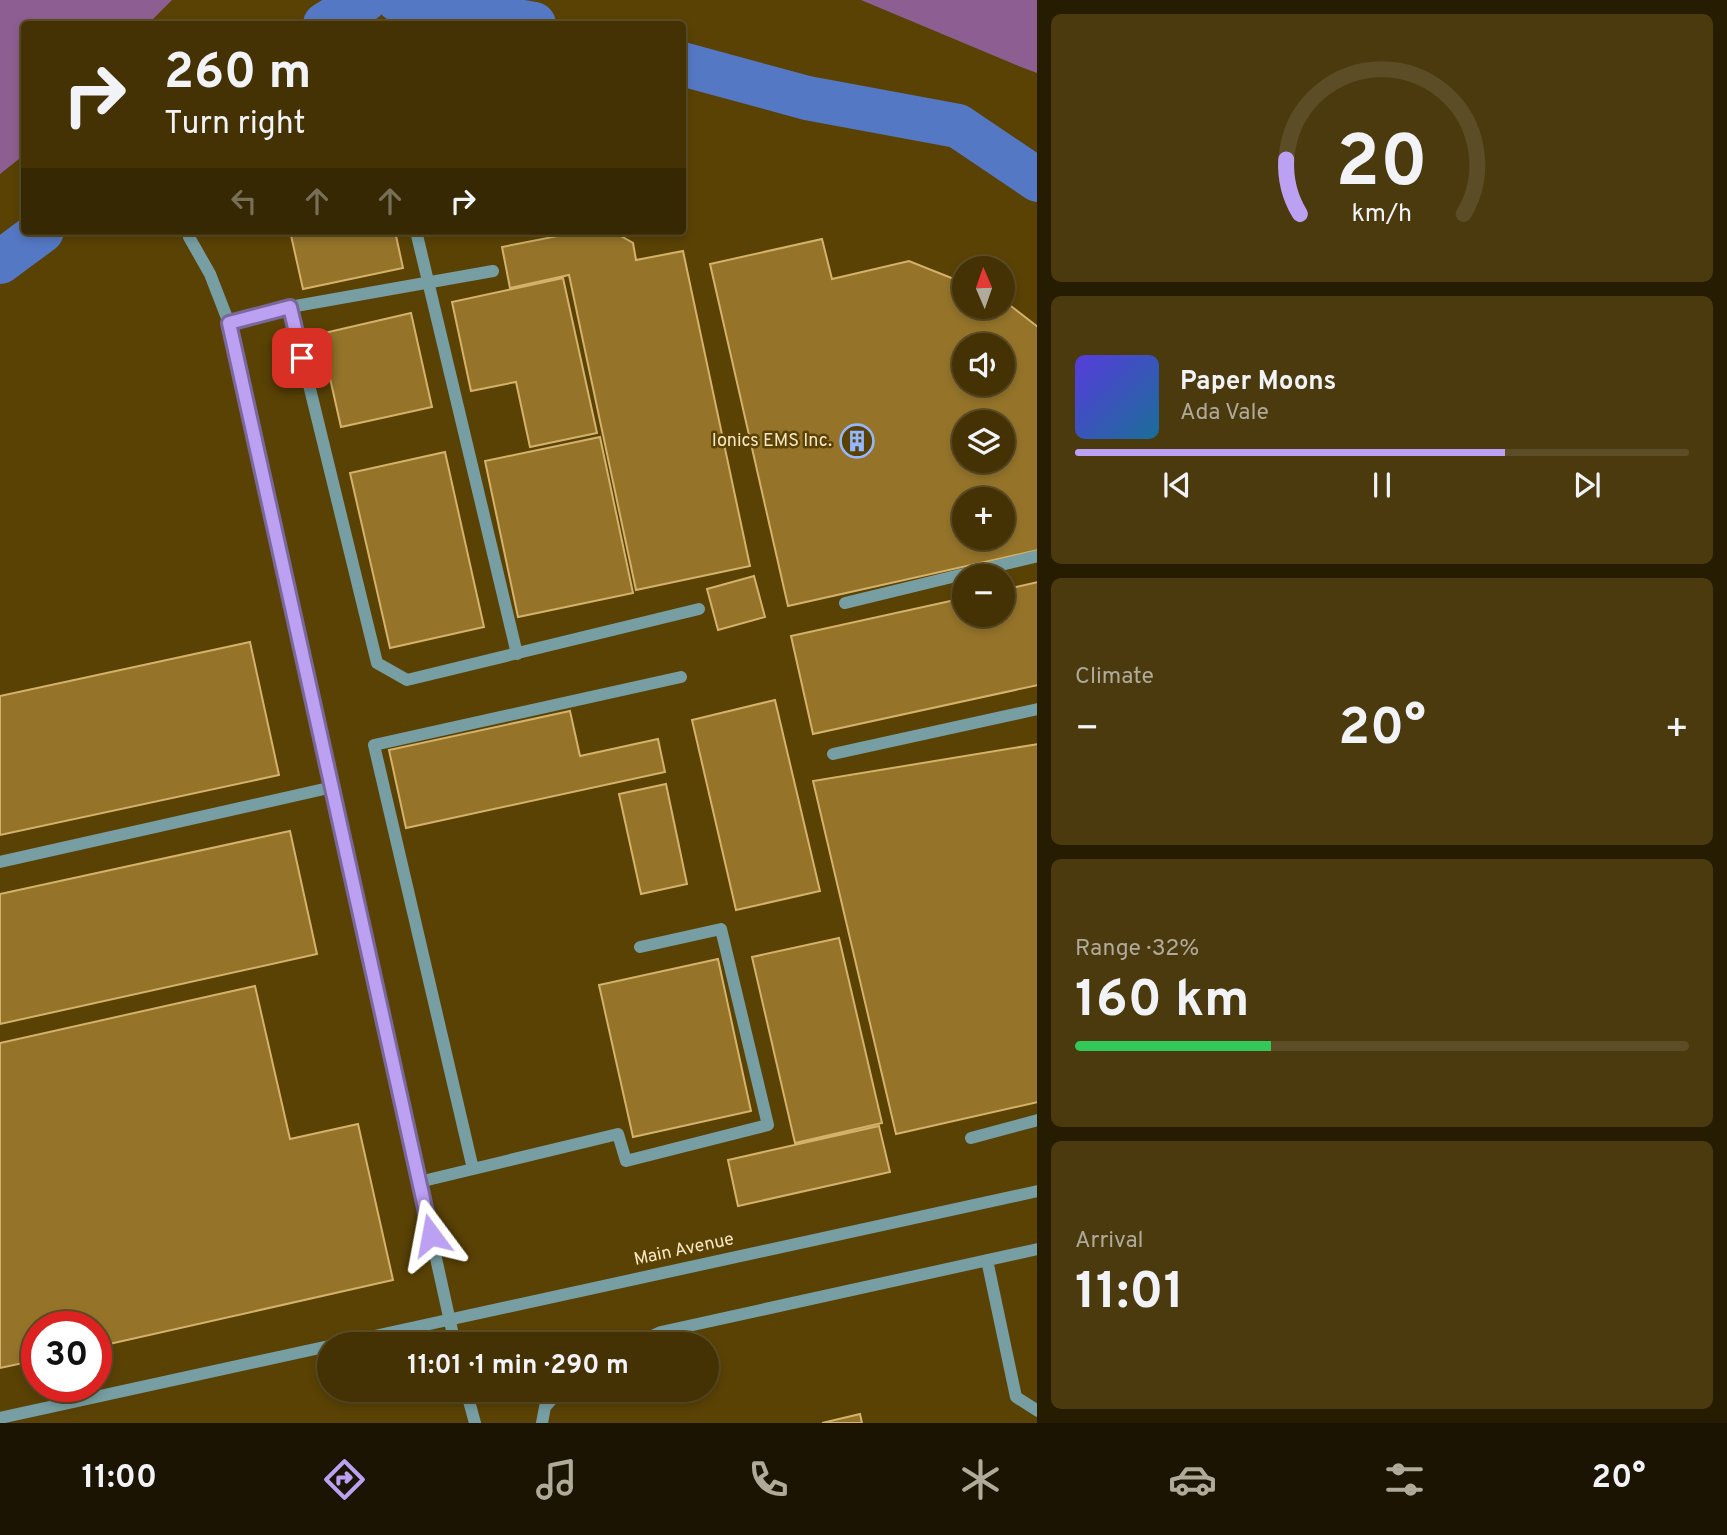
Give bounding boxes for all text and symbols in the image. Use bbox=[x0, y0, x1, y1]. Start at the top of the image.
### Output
text: 260 m bbox=[164, 44, 311, 106]
icon: right bbox=[49, 49, 140, 140]
text: Turn right bbox=[164, 105, 306, 145]
text: 20 bbox=[1336, 120, 1428, 212]
icon: left bbox=[225, 182, 263, 220]
icon: ahead bbox=[298, 182, 336, 220]
icon: ahead bbox=[371, 182, 409, 220]
icon: right bbox=[444, 182, 482, 220]
text: km/h bbox=[1352, 199, 1412, 231]
north arrow bbox=[952, 256, 1015, 318]
map controls bbox=[952, 256, 1015, 627]
pin bbox=[272, 328, 332, 388]
button: sound bbox=[952, 333, 1015, 396]
icon: arrive bbox=[283, 339, 321, 377]
text: Paper Moons bbox=[1180, 366, 1336, 399]
text: Ada Vale bbox=[1180, 399, 1269, 428]
button: layers bbox=[952, 410, 1015, 473]
building icon: Ionics EMS Inc. bbox=[838, 422, 876, 460]
place label: Ionics EMS Inc. bbox=[712, 430, 832, 453]
icon: previous bbox=[1158, 466, 1196, 504]
icon: pause bbox=[1363, 466, 1401, 504]
icon: next bbox=[1568, 466, 1606, 504]
button: + bbox=[952, 487, 1015, 550]
button: − bbox=[952, 564, 1015, 627]
text: Climate bbox=[1075, 663, 1154, 692]
text: 20° bbox=[1338, 697, 1426, 763]
text: − bbox=[1075, 706, 1100, 755]
text: + bbox=[1664, 706, 1689, 755]
text: Range · 32% bbox=[1075, 935, 1199, 964]
text: 160 km bbox=[1075, 969, 1250, 1035]
position arrow bbox=[394, 1198, 468, 1272]
text: Arrival bbox=[1075, 1227, 1144, 1256]
street label: Main Avenue bbox=[632, 1228, 736, 1272]
text: 11:01 bbox=[1075, 1261, 1184, 1327]
speed limit sign: 30 bbox=[21, 1311, 112, 1402]
text: 11:01 · 1 min · 290 m bbox=[407, 1350, 629, 1383]
icon: directions bbox=[320, 1455, 369, 1504]
icon: music bbox=[532, 1455, 581, 1504]
icon: phone bbox=[744, 1455, 793, 1504]
icon: climate bbox=[956, 1455, 1005, 1504]
icon: car bbox=[1168, 1455, 1217, 1504]
icon: filters bbox=[1380, 1455, 1429, 1504]
text: 11:00 bbox=[81, 1459, 157, 1499]
text: 20° bbox=[1592, 1459, 1646, 1499]

